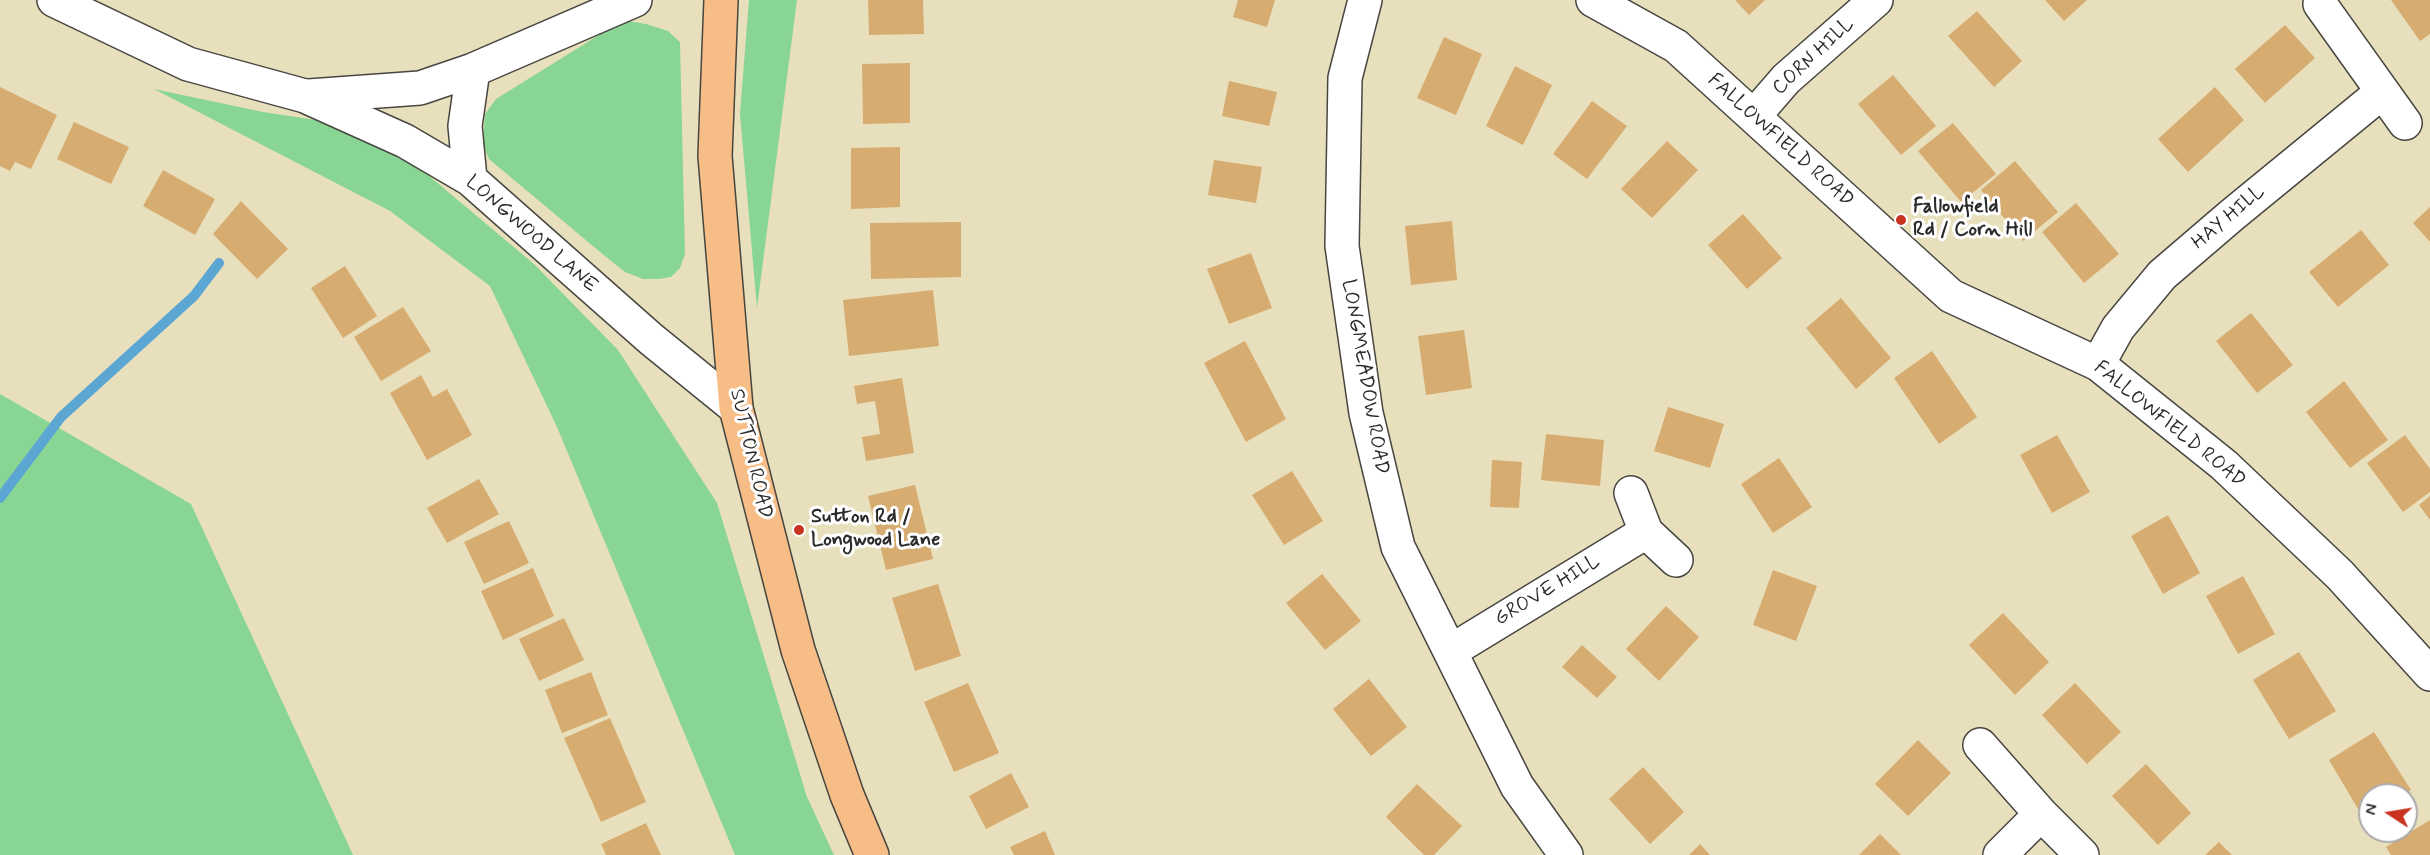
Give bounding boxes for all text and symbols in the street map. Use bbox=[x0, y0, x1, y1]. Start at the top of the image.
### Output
street label: CORN HILL bbox=[1768, 13, 1860, 101]
street label: FALLOWFIELD ROAD bbox=[1702, 69, 1858, 213]
street label: LONGWOOD LANE bbox=[460, 171, 602, 299]
street label: HAY HILL bbox=[2188, 181, 2270, 255]
place label: Fallowfield Rd / Corn Hill bbox=[1913, 196, 2032, 243]
marker: Fallowfield Rd / Corn Hill bbox=[1894, 213, 1908, 227]
street label: LONGMEADOW ROAD bbox=[1335, 278, 1393, 476]
street label: FALLOWFIELD ROAD bbox=[2088, 356, 2250, 494]
street label: SUTTON ROAD bbox=[723, 387, 777, 521]
place label: Sutton Rd / Longwood Lane bbox=[811, 506, 940, 553]
marker: Sutton Rd / Longwood Lane bbox=[792, 523, 806, 537]
street label: GROVE HILL bbox=[1491, 550, 1605, 632]
north arrow bbox=[2358, 783, 2418, 843]
text: N bbox=[2360, 802, 2383, 817]

